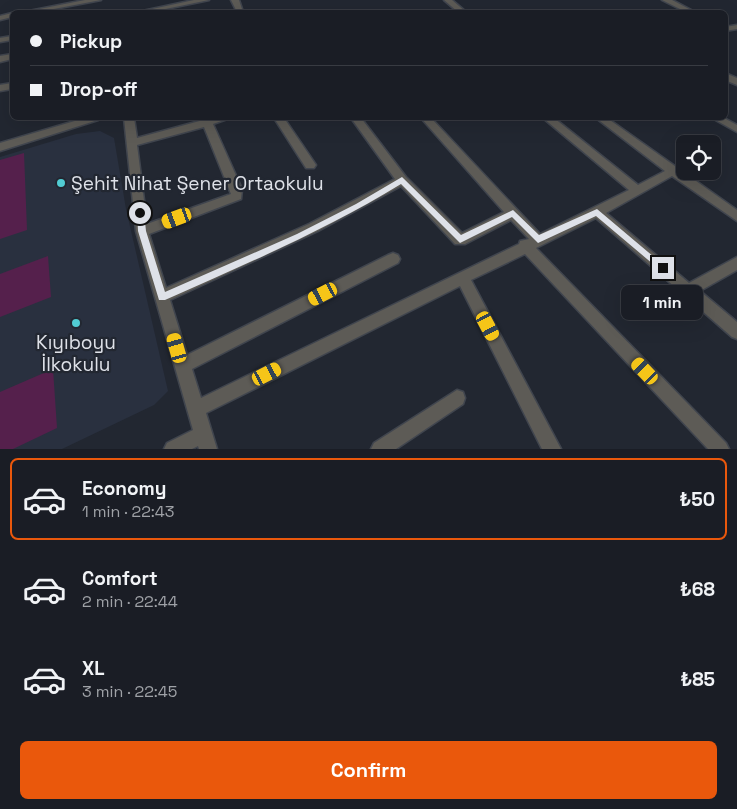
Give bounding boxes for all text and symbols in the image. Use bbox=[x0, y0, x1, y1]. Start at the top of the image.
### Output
text: Pickup bbox=[60, 29, 122, 54]
text: Drop-off bbox=[60, 77, 138, 102]
map controls bbox=[676, 135, 721, 180]
button: locate bbox=[676, 135, 721, 180]
place label: Şehit Nihat Şener Ortaokulu bbox=[71, 171, 324, 196]
marker: Şehit Nihat Şener Ortaokulu bbox=[55, 177, 67, 189]
route start bbox=[129, 202, 151, 224]
car bbox=[160, 206, 193, 230]
route end bbox=[652, 257, 674, 279]
car bbox=[306, 281, 339, 307]
callout: 1 min bbox=[622, 286, 704, 320]
text: 1 min bbox=[642, 292, 682, 313]
car bbox=[474, 309, 501, 343]
marker: Kıyıboyu İlkokulu bbox=[70, 317, 82, 329]
place label: Kıyıboyu İlkokulu bbox=[36, 330, 116, 377]
car bbox=[165, 332, 188, 364]
car bbox=[629, 355, 660, 387]
car bbox=[250, 361, 283, 387]
text: Economy bbox=[82, 476, 166, 501]
icon: car bbox=[22, 477, 67, 522]
text: ₺50 bbox=[680, 487, 715, 512]
text: 1 min · 22:43 bbox=[82, 501, 175, 522]
text: Comfort bbox=[82, 566, 158, 591]
icon: car bbox=[22, 567, 67, 612]
text: ₺68 bbox=[680, 577, 715, 602]
text: 2 min · 22:44 bbox=[82, 591, 178, 612]
text: XL bbox=[82, 656, 105, 681]
icon: car bbox=[22, 657, 67, 702]
text: ₺85 bbox=[680, 667, 715, 692]
text: 3 min · 22:45 bbox=[82, 681, 177, 702]
button: Confirm bbox=[20, 741, 717, 799]

